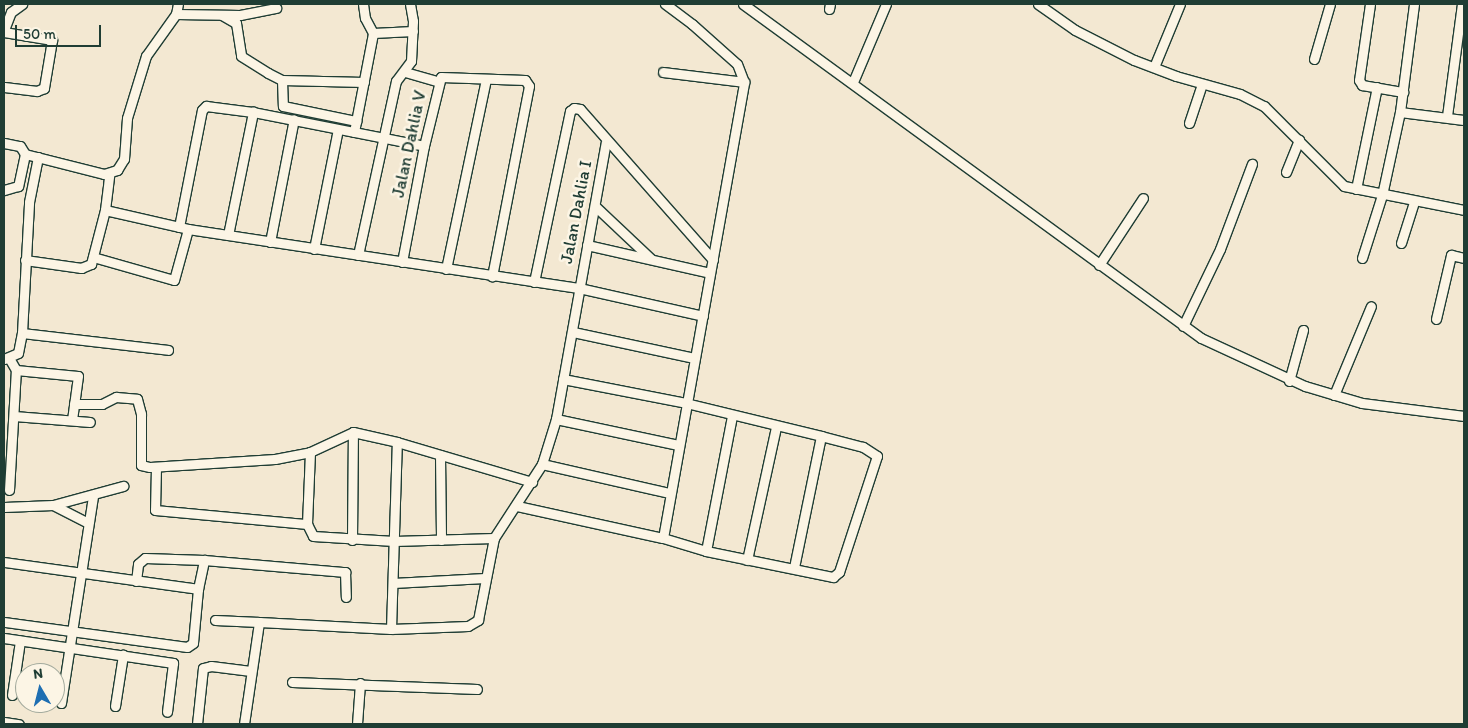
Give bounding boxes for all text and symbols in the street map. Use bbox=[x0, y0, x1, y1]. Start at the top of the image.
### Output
scale bar bbox=[18, 15, 104, 47]
text: 50 m bbox=[23, 25, 56, 43]
street label: Jalan Dahlia V bbox=[387, 88, 431, 200]
street label: Jalan Dahlia I bbox=[555, 158, 597, 266]
north arrow bbox=[15, 663, 65, 713]
text: N bbox=[32, 665, 44, 683]

